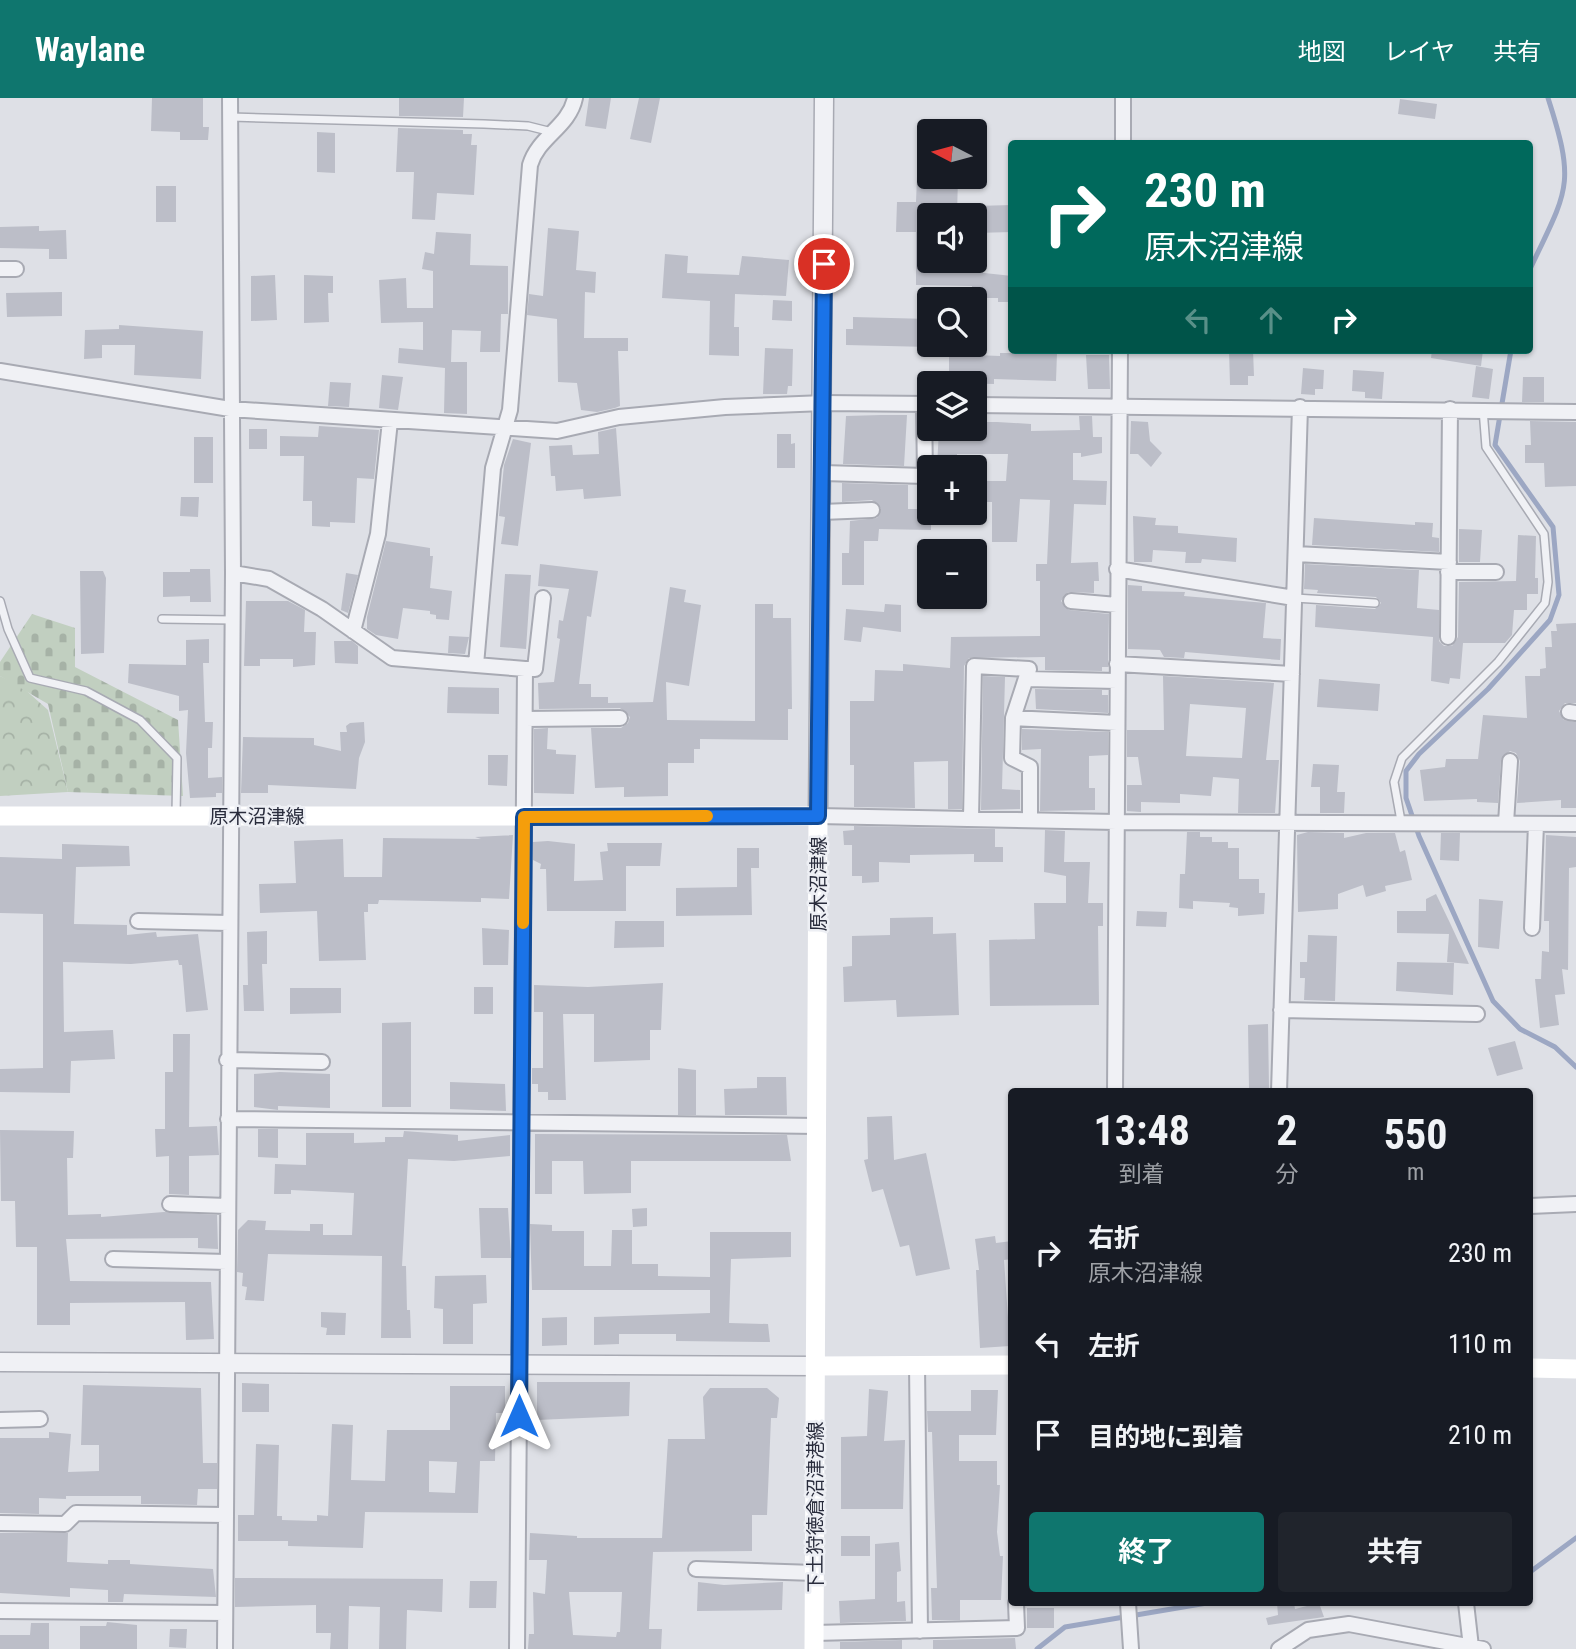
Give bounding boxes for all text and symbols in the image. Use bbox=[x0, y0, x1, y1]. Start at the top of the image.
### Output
text: Waylane bbox=[35, 30, 145, 69]
text: 地図 bbox=[1298, 38, 1346, 66]
text: レイヤ bbox=[1384, 38, 1455, 66]
text: 共有 bbox=[1493, 38, 1541, 66]
north arrow bbox=[917, 119, 987, 189]
map controls bbox=[917, 119, 987, 609]
text: 230 m bbox=[1144, 162, 1266, 219]
icon: right bbox=[1029, 168, 1120, 259]
button: sound bbox=[917, 203, 987, 273]
text: 原木沼津線 bbox=[1144, 228, 1304, 266]
pin bbox=[794, 234, 854, 294]
icon: arrive bbox=[805, 245, 843, 283]
button: search bbox=[917, 287, 987, 357]
icon: left bbox=[1179, 301, 1217, 339]
icon: ahead bbox=[1252, 301, 1290, 339]
icon: right bbox=[1325, 301, 1363, 339]
button: layers bbox=[917, 371, 987, 441]
button: + bbox=[917, 455, 987, 525]
button: − bbox=[917, 539, 987, 609]
street label: 原木沼津線 bbox=[209, 805, 305, 828]
street label: 原木沼津線 bbox=[807, 836, 830, 932]
text: 13:48 bbox=[1093, 1106, 1190, 1155]
text: 2 bbox=[1276, 1106, 1297, 1155]
text: 550 bbox=[1384, 1110, 1447, 1159]
text: m bbox=[1407, 1159, 1424, 1186]
text: 到着 bbox=[1119, 1161, 1165, 1188]
text: 分 bbox=[1275, 1161, 1298, 1188]
text: 右折 bbox=[1088, 1223, 1140, 1253]
icon: right bbox=[1029, 1234, 1067, 1272]
text: 230 m bbox=[1448, 1238, 1512, 1268]
text: 原木沼津線 bbox=[1088, 1260, 1203, 1287]
icon: left bbox=[1029, 1325, 1067, 1363]
text: 110 m bbox=[1448, 1329, 1512, 1359]
text: 左折 bbox=[1088, 1331, 1140, 1361]
position arrow bbox=[482, 1379, 556, 1453]
icon: arrive bbox=[1029, 1416, 1067, 1454]
text: 210 m bbox=[1448, 1420, 1512, 1450]
street label: 下土狩徳倉沼津港線 bbox=[804, 1421, 827, 1593]
text: 目的地に到着 bbox=[1088, 1422, 1244, 1452]
button: 終了 bbox=[1029, 1512, 1264, 1592]
button: 共有 bbox=[1278, 1512, 1512, 1592]

